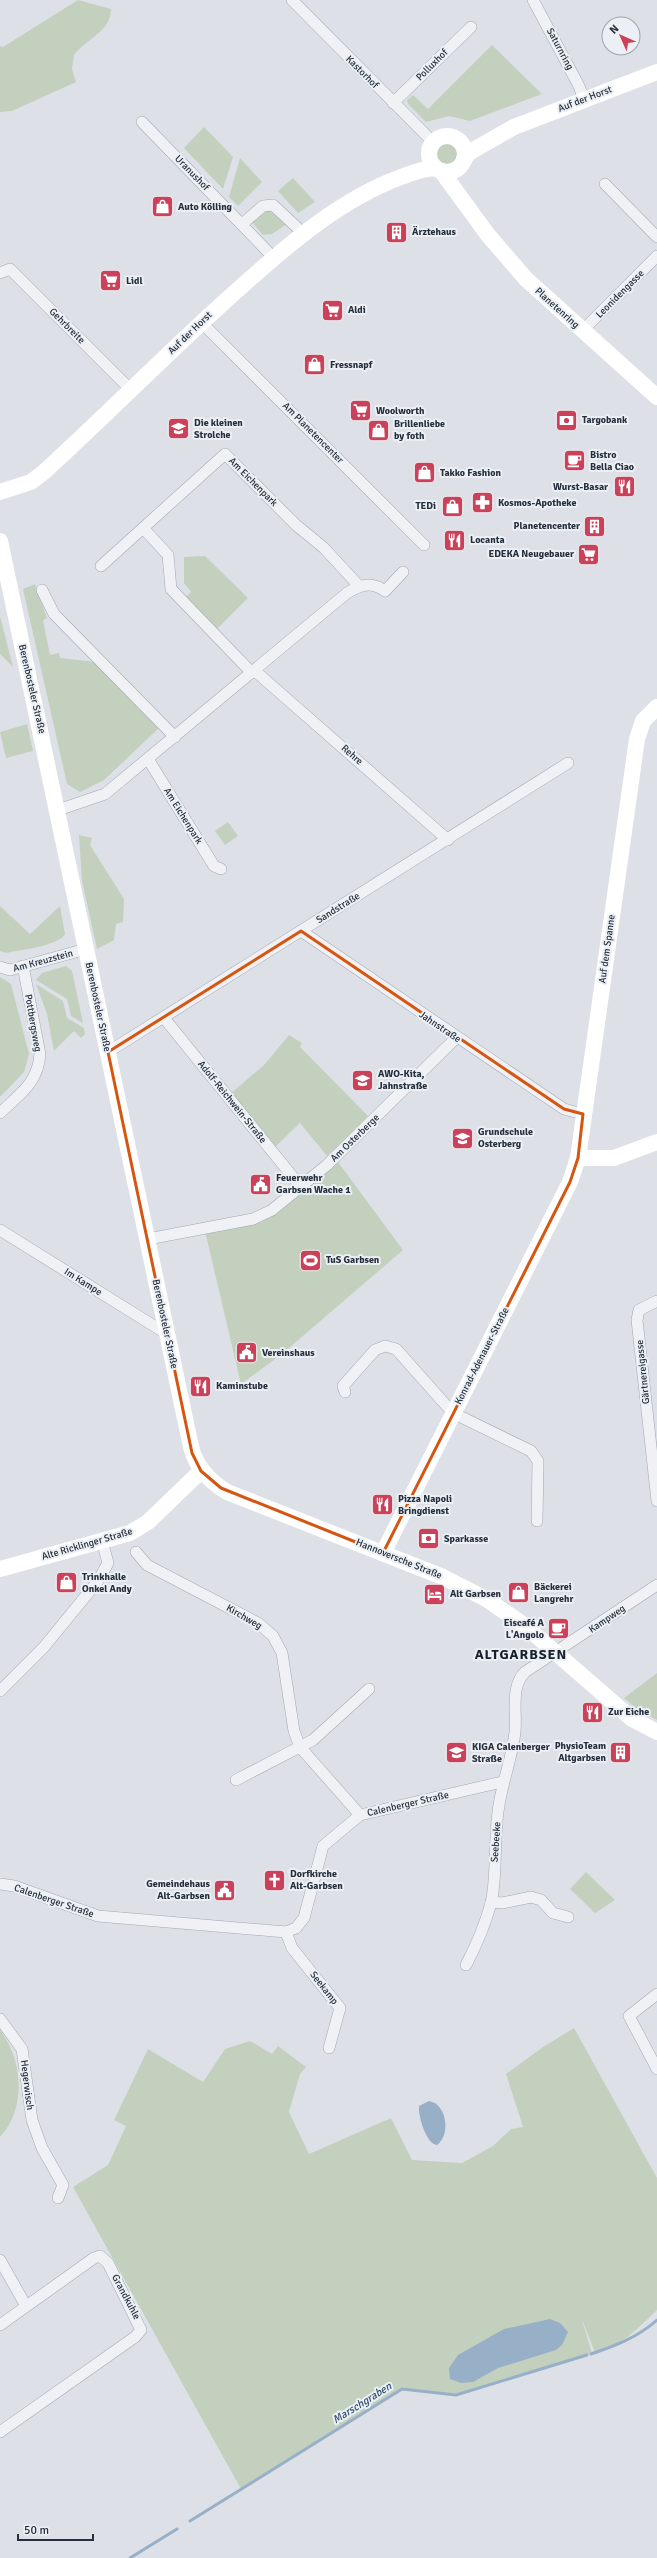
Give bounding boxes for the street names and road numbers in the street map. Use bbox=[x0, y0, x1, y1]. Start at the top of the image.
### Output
street label: Saturnring bbox=[544, 26, 576, 72]
street label: Polluxhof bbox=[414, 46, 451, 83]
street label: Kastorhof bbox=[343, 53, 381, 91]
street label: Auf der Horst bbox=[556, 83, 614, 115]
street label: Uranushof bbox=[172, 153, 212, 194]
street label: Leonidengasse bbox=[593, 267, 647, 321]
street label: Planetenring bbox=[532, 285, 582, 331]
street label: Gehrbreite bbox=[47, 306, 87, 346]
street label: Auf der Horst bbox=[165, 309, 215, 357]
street label: Am Planetencenter bbox=[280, 400, 346, 466]
street label: Am Eichenpark bbox=[226, 455, 280, 509]
street label: Berenbosteler Straße bbox=[16, 643, 48, 735]
street label: Rehre bbox=[339, 742, 365, 768]
street label: Am Eichenpark bbox=[161, 786, 205, 846]
street label: Sandstraße bbox=[314, 890, 362, 926]
street label: Auf dem Spanne bbox=[596, 914, 618, 984]
street label: Am Kreuzstein bbox=[12, 947, 74, 975]
street label: Berenbosteler Straße bbox=[83, 961, 113, 1053]
street label: Pottbergsweg bbox=[22, 993, 44, 1053]
street label: Jahnstraße bbox=[417, 1009, 463, 1045]
street label: Adolf-Reichwein-Straße bbox=[195, 1058, 269, 1146]
street label: Am Osterberge bbox=[328, 1112, 382, 1164]
street label: Im Kampe bbox=[62, 1266, 104, 1298]
street label: Berenbosteler Straße bbox=[150, 1278, 180, 1370]
street label: Konrad-Adenauer-Straße bbox=[452, 1305, 512, 1407]
street label: Gärtnereigasse bbox=[634, 1339, 652, 1405]
street label: Alte Ricklinger Straße bbox=[40, 1525, 134, 1563]
street label: Hannoversche Straße bbox=[354, 1536, 444, 1582]
street label: Kirchweg bbox=[224, 1602, 264, 1632]
street label: Kampweg bbox=[586, 1602, 628, 1636]
street label: Calenberger Straße bbox=[366, 1789, 450, 1819]
street label: Seebeeke bbox=[489, 1821, 503, 1863]
street label: Calenberger Straße bbox=[13, 1882, 95, 1920]
street label: Seekamp bbox=[307, 1969, 341, 2007]
street label: Hegerwisch bbox=[18, 2059, 36, 2111]
street label: Grandkuhle bbox=[109, 2272, 143, 2322]

